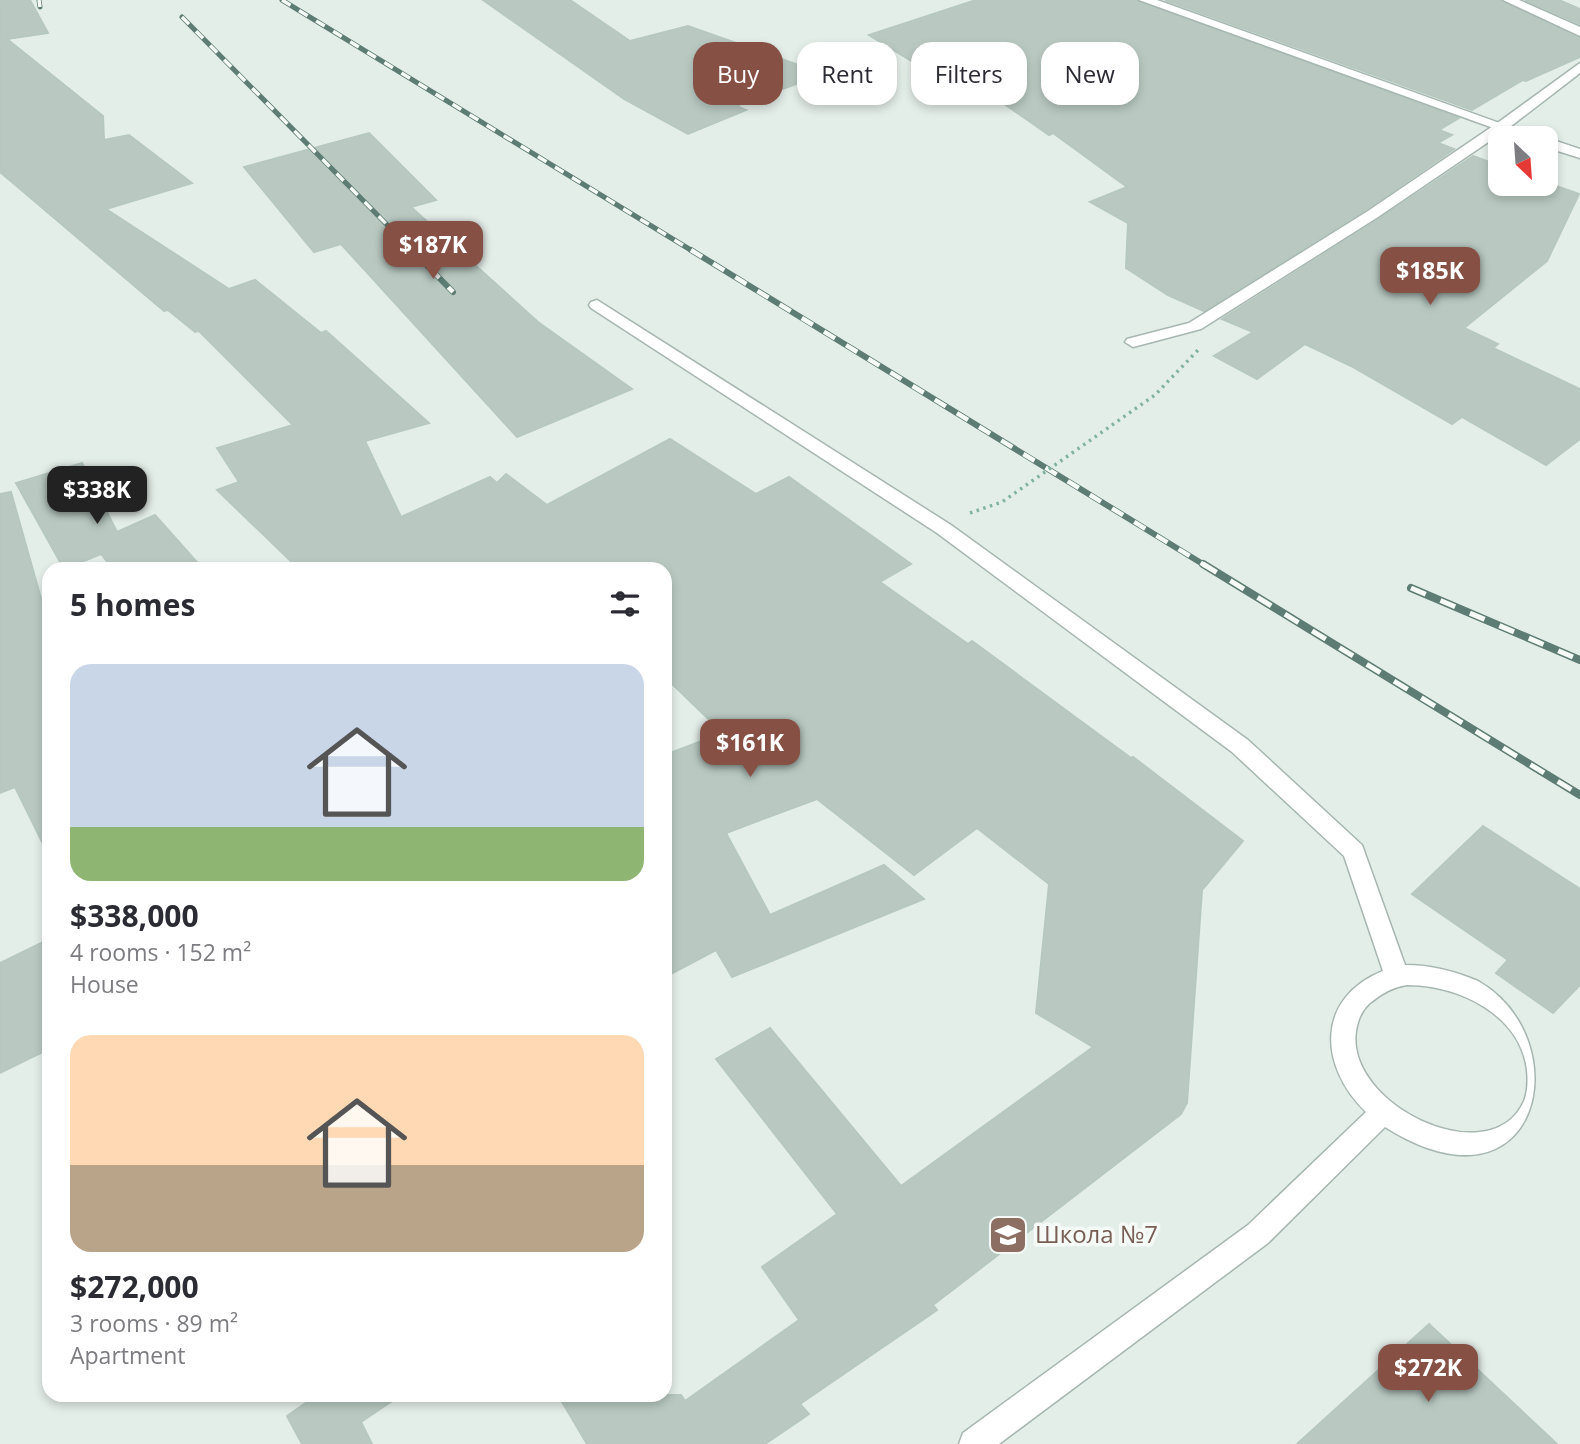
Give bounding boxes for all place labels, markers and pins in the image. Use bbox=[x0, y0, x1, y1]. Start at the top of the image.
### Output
pin: $187K bbox=[384, 222, 482, 281]
pin: $185K bbox=[1381, 247, 1479, 307]
pin: $338K bbox=[48, 466, 146, 526]
pin: $161K bbox=[701, 720, 799, 779]
school or university icon: Школа №7 bbox=[987, 1214, 1029, 1256]
place label: Школа №7 bbox=[1035, 1217, 1158, 1250]
pin: $272K bbox=[1379, 1344, 1477, 1404]

